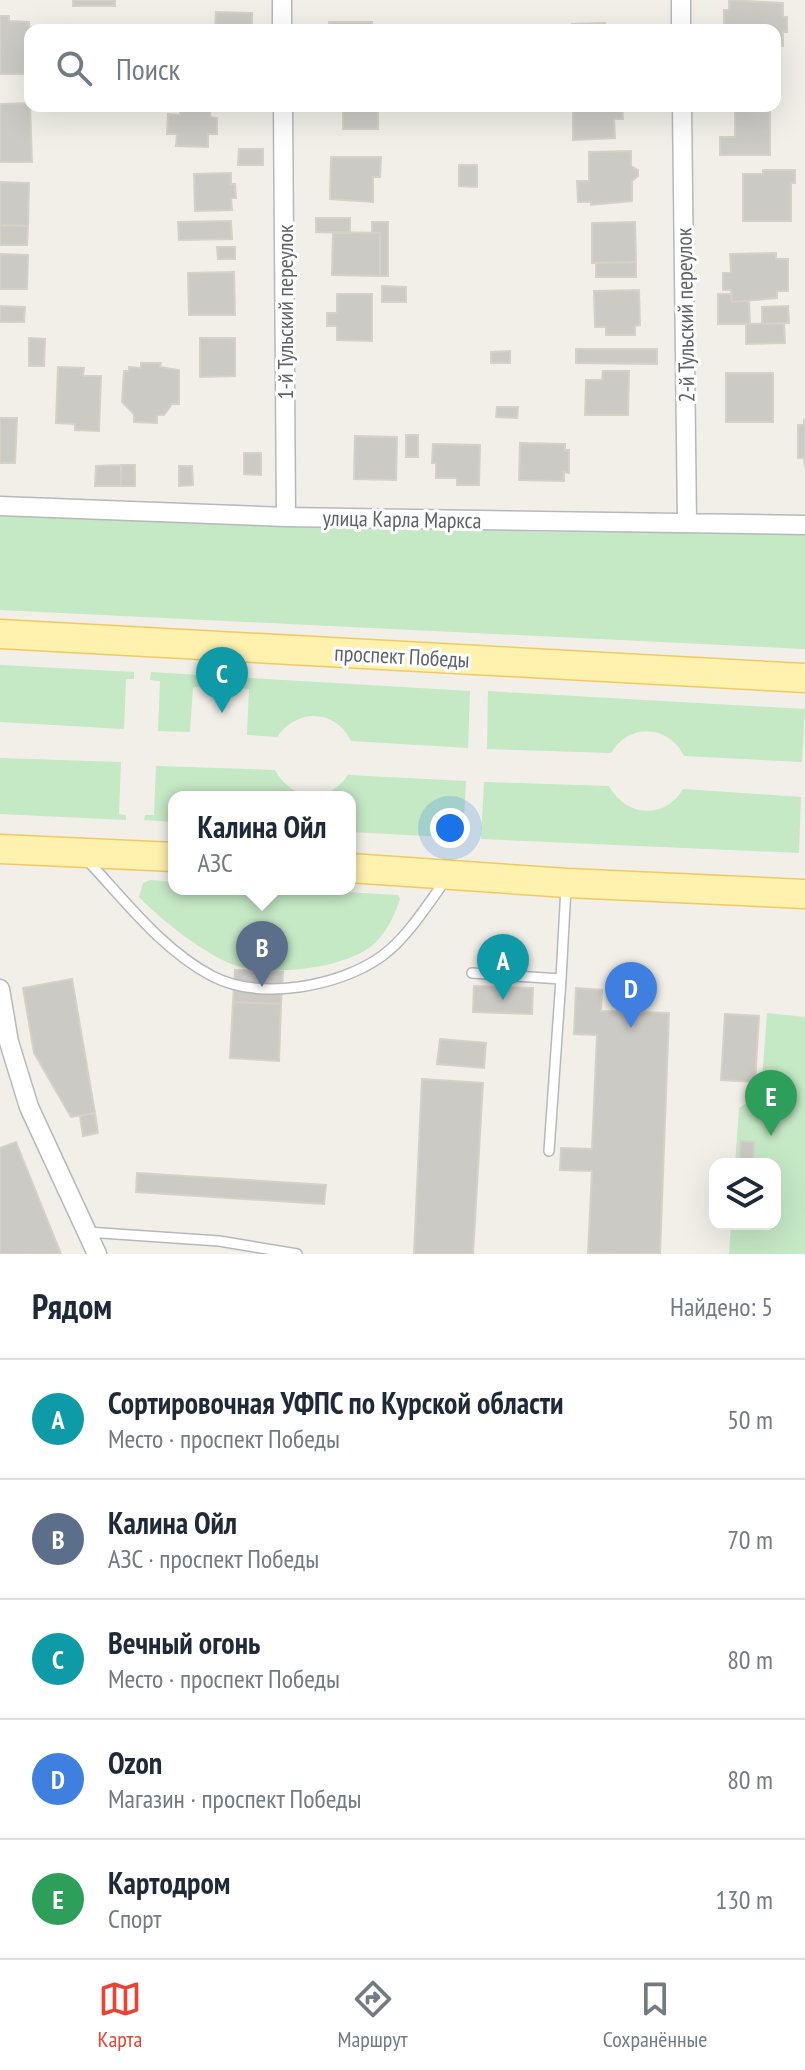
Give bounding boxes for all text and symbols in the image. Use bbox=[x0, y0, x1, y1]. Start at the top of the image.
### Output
search box bbox=[24, 24, 781, 112]
icon: search bbox=[52, 46, 96, 90]
text: Поиск bbox=[116, 49, 180, 88]
street label: 1-й Тульский переулок bbox=[271, 224, 299, 399]
street label: 2-й Тульский переулок bbox=[669, 227, 701, 403]
street label: улица Карла Маркса bbox=[322, 504, 482, 534]
street label: проспект Победы bbox=[334, 638, 470, 674]
pin: C bbox=[196, 647, 248, 713]
popup bbox=[168, 791, 356, 895]
text: Калина Ойл bbox=[197, 807, 327, 846]
your location bbox=[430, 808, 470, 848]
text: АЗС bbox=[197, 846, 233, 879]
pin: B bbox=[236, 921, 288, 987]
pin: A bbox=[477, 934, 529, 1000]
pin: D bbox=[605, 962, 657, 1028]
pin: E bbox=[745, 1070, 797, 1136]
map controls bbox=[709, 1158, 781, 1230]
button: layers bbox=[709, 1158, 781, 1230]
text: Рядом bbox=[32, 1284, 112, 1328]
text: Найдено: 5 bbox=[670, 1290, 773, 1323]
text: Сортировочная УФПС по Курской области bbox=[108, 1383, 564, 1422]
text: A bbox=[51, 1403, 65, 1436]
text: 50 m bbox=[727, 1403, 773, 1436]
text: Место · проспект Победы bbox=[108, 1422, 340, 1455]
text: Калина Ойл bbox=[108, 1503, 237, 1542]
text: B bbox=[52, 1523, 64, 1556]
text: 70 m bbox=[727, 1523, 773, 1556]
text: АЗС · проспект Победы bbox=[108, 1542, 319, 1575]
text: Вечный огонь bbox=[108, 1623, 260, 1662]
text: C bbox=[52, 1643, 64, 1676]
text: 80 m bbox=[727, 1643, 773, 1676]
text: Место · проспект Победы bbox=[108, 1662, 340, 1695]
text: Ozon bbox=[108, 1743, 162, 1782]
text: D bbox=[51, 1763, 65, 1796]
text: 80 m bbox=[727, 1763, 773, 1796]
text: Магазин · проспект Победы bbox=[108, 1782, 361, 1815]
text: Картодром bbox=[108, 1863, 230, 1902]
text: E bbox=[52, 1883, 64, 1916]
text: 130 m bbox=[715, 1883, 773, 1916]
text: Спорт bbox=[108, 1902, 162, 1935]
tab: Карта bbox=[98, 1977, 142, 2053]
tab: Маршрут bbox=[337, 1977, 408, 2053]
tab: Сохранённые bbox=[603, 1977, 707, 2053]

